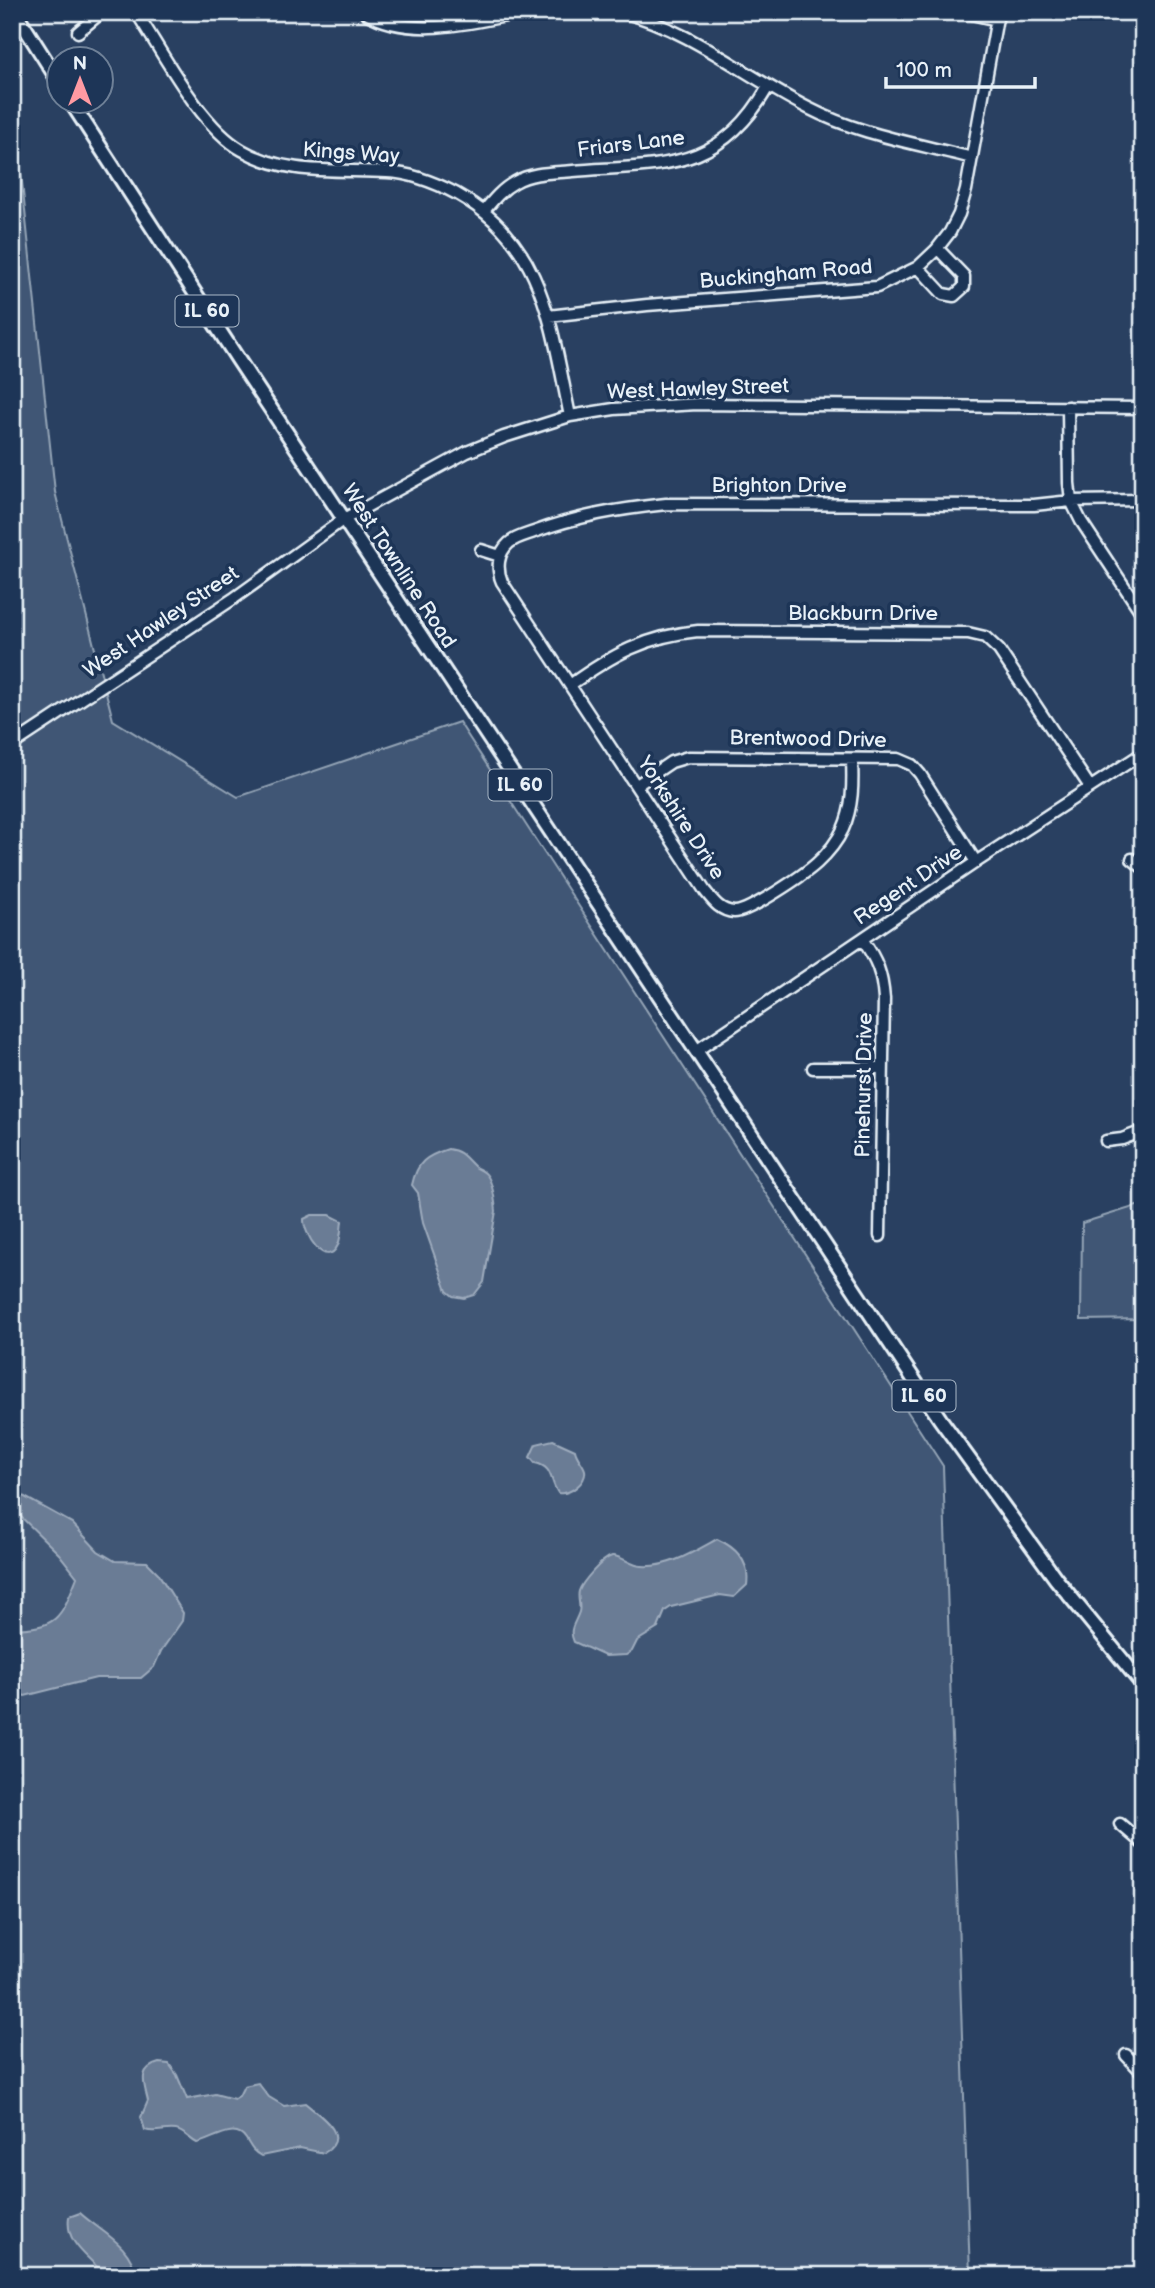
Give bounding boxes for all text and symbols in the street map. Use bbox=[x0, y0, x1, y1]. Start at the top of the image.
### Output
north arrow bbox=[46, 46, 116, 116]
scale bar bbox=[886, 46, 1034, 90]
text: N bbox=[73, 53, 87, 76]
text: 100 m bbox=[896, 58, 952, 83]
street label: Friars Lane bbox=[576, 125, 686, 163]
street label: Kings Way bbox=[302, 137, 401, 169]
street label: Buckingham Road bbox=[698, 254, 874, 294]
road number: IL 60 bbox=[176, 296, 238, 326]
street label: West Hawley Street bbox=[607, 373, 790, 405]
street label: Brighton Drive bbox=[711, 473, 847, 498]
street label: West Townline Road bbox=[337, 479, 461, 653]
street label: West Hawley Street bbox=[79, 560, 244, 683]
street label: Blackburn Drive bbox=[788, 601, 938, 626]
street label: Brentwood Drive bbox=[729, 725, 887, 753]
street label: Yorkshire Drive bbox=[631, 751, 730, 884]
road number: IL 60 bbox=[489, 770, 552, 800]
street label: Regent Drive bbox=[849, 840, 967, 930]
street label: Pinehurst Drive bbox=[850, 1012, 878, 1158]
road number: IL 60 bbox=[892, 1380, 956, 1412]

